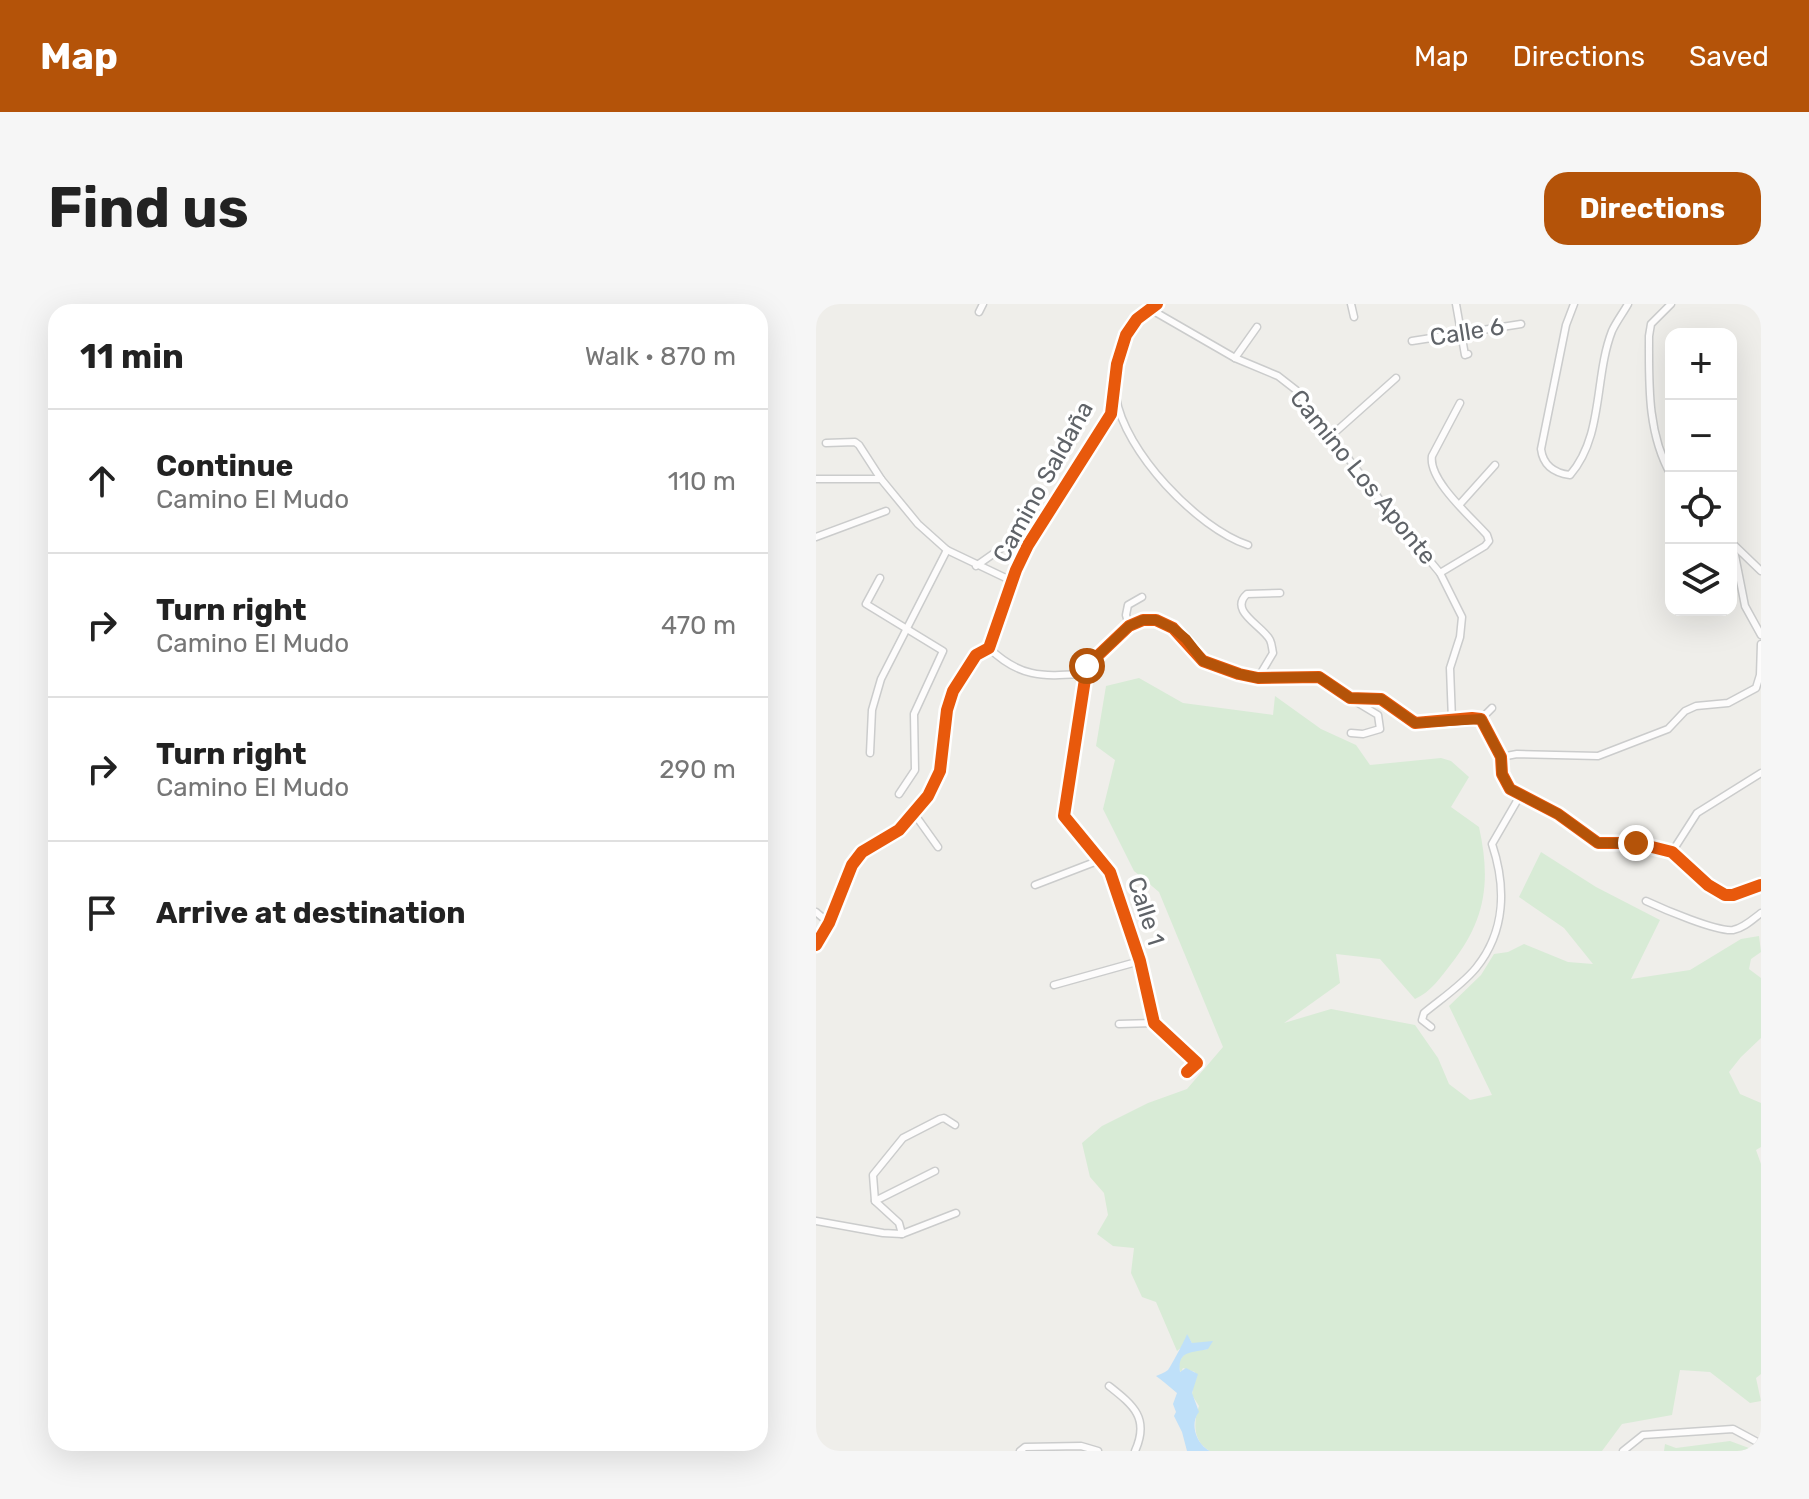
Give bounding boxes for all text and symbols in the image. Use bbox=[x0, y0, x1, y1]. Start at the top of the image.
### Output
text: Map bbox=[40, 33, 118, 79]
text: Map bbox=[1414, 40, 1468, 73]
text: Directions bbox=[1512, 40, 1645, 73]
text: Saved bbox=[1689, 40, 1769, 73]
button: Directions bbox=[1544, 172, 1761, 245]
text: Find us bbox=[48, 175, 249, 241]
street label: Calle 6 bbox=[1428, 312, 1506, 352]
map controls bbox=[1665, 328, 1737, 616]
button: + bbox=[1665, 328, 1737, 400]
text: 11 min bbox=[80, 336, 184, 377]
text: Walk · 870 m bbox=[585, 341, 736, 372]
street label: Camino Los Aponte bbox=[1284, 384, 1442, 570]
street label: Camino Saldaña bbox=[987, 397, 1099, 567]
button: − bbox=[1665, 400, 1737, 472]
text: Continue bbox=[156, 448, 293, 484]
icon: ahead bbox=[80, 459, 124, 503]
text: 110 m bbox=[668, 466, 736, 497]
button: locate bbox=[1665, 472, 1737, 544]
text: Camino El Mudo bbox=[156, 484, 349, 515]
button: layers bbox=[1665, 544, 1737, 616]
text: Turn right bbox=[156, 592, 307, 628]
icon: right bbox=[80, 603, 124, 647]
text: 470 m bbox=[661, 610, 736, 641]
text: Camino El Mudo bbox=[156, 628, 349, 659]
route start bbox=[1069, 648, 1105, 684]
text: Turn right bbox=[156, 736, 307, 772]
icon: right bbox=[80, 747, 124, 791]
text: 290 m bbox=[659, 754, 736, 785]
text: Camino El Mudo bbox=[156, 772, 349, 803]
route end bbox=[1618, 825, 1654, 861]
street label: Calle 1 bbox=[1122, 873, 1170, 949]
icon: arrive bbox=[80, 891, 124, 935]
text: Arrive at destination bbox=[156, 895, 466, 931]

